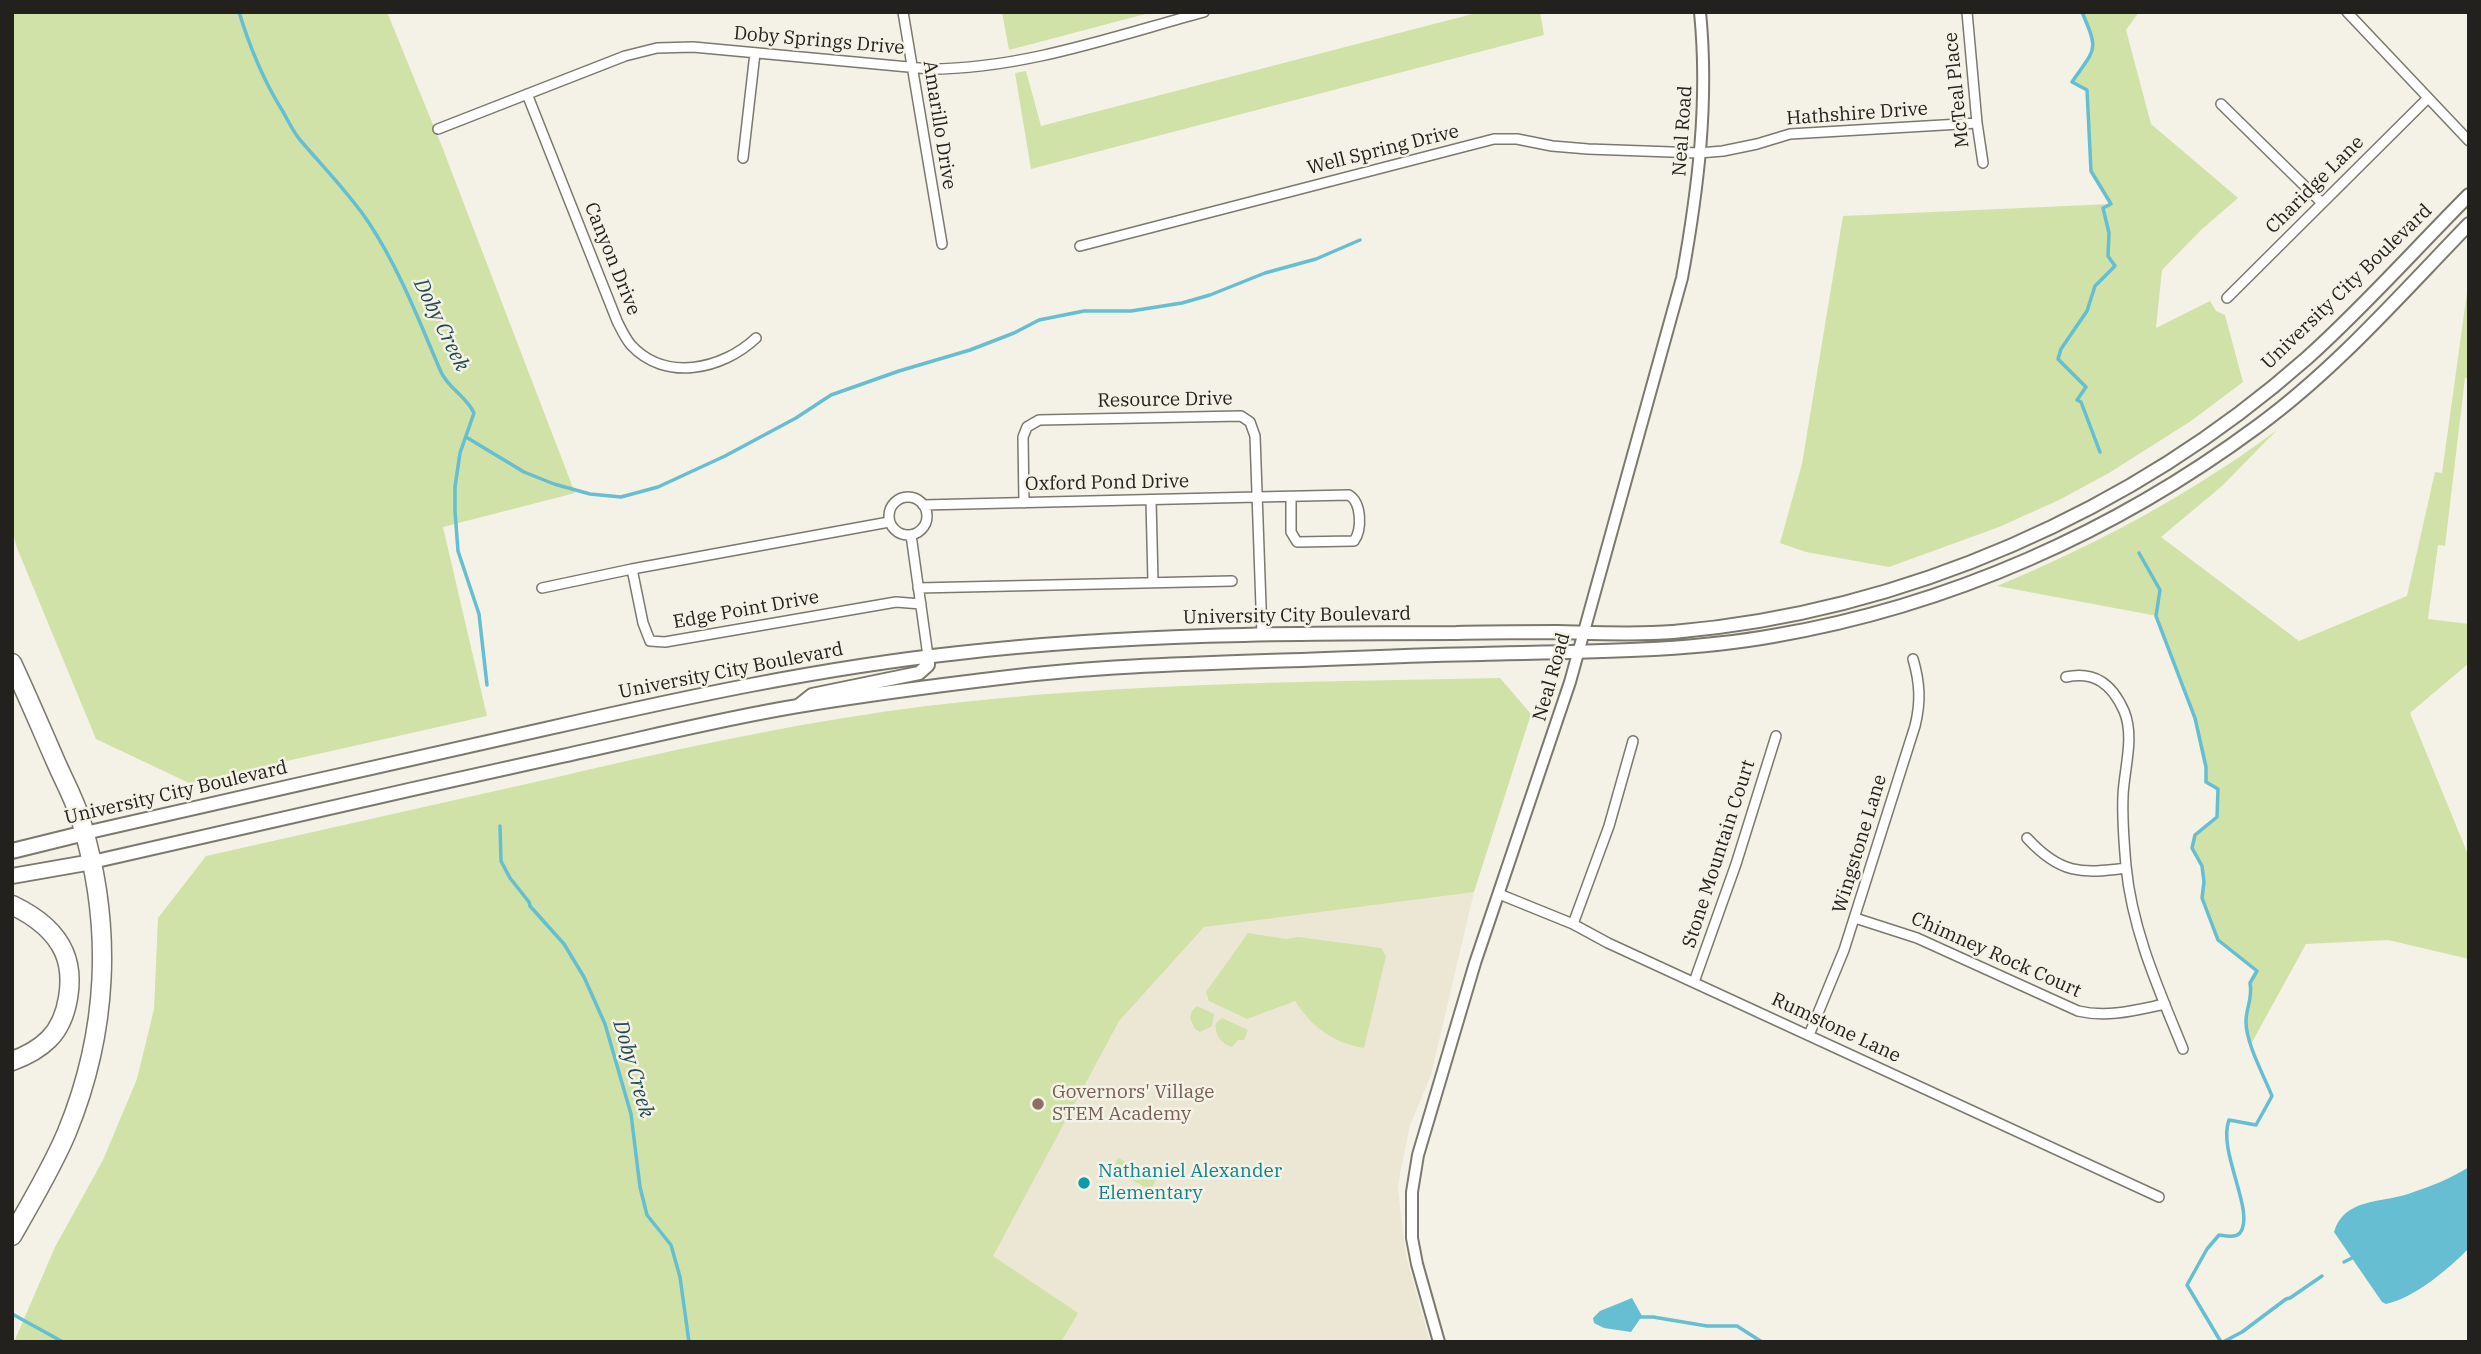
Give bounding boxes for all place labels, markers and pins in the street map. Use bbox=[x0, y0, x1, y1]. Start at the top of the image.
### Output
place label: Governors' Village STEM Academy bbox=[1052, 1082, 1214, 1126]
marker: Governors' Village STEM Academy bbox=[1030, 1096, 1046, 1112]
place label: Nathaniel Alexander Elementary bbox=[1098, 1161, 1282, 1205]
marker: Nathaniel Alexander Elementary bbox=[1076, 1175, 1092, 1191]

